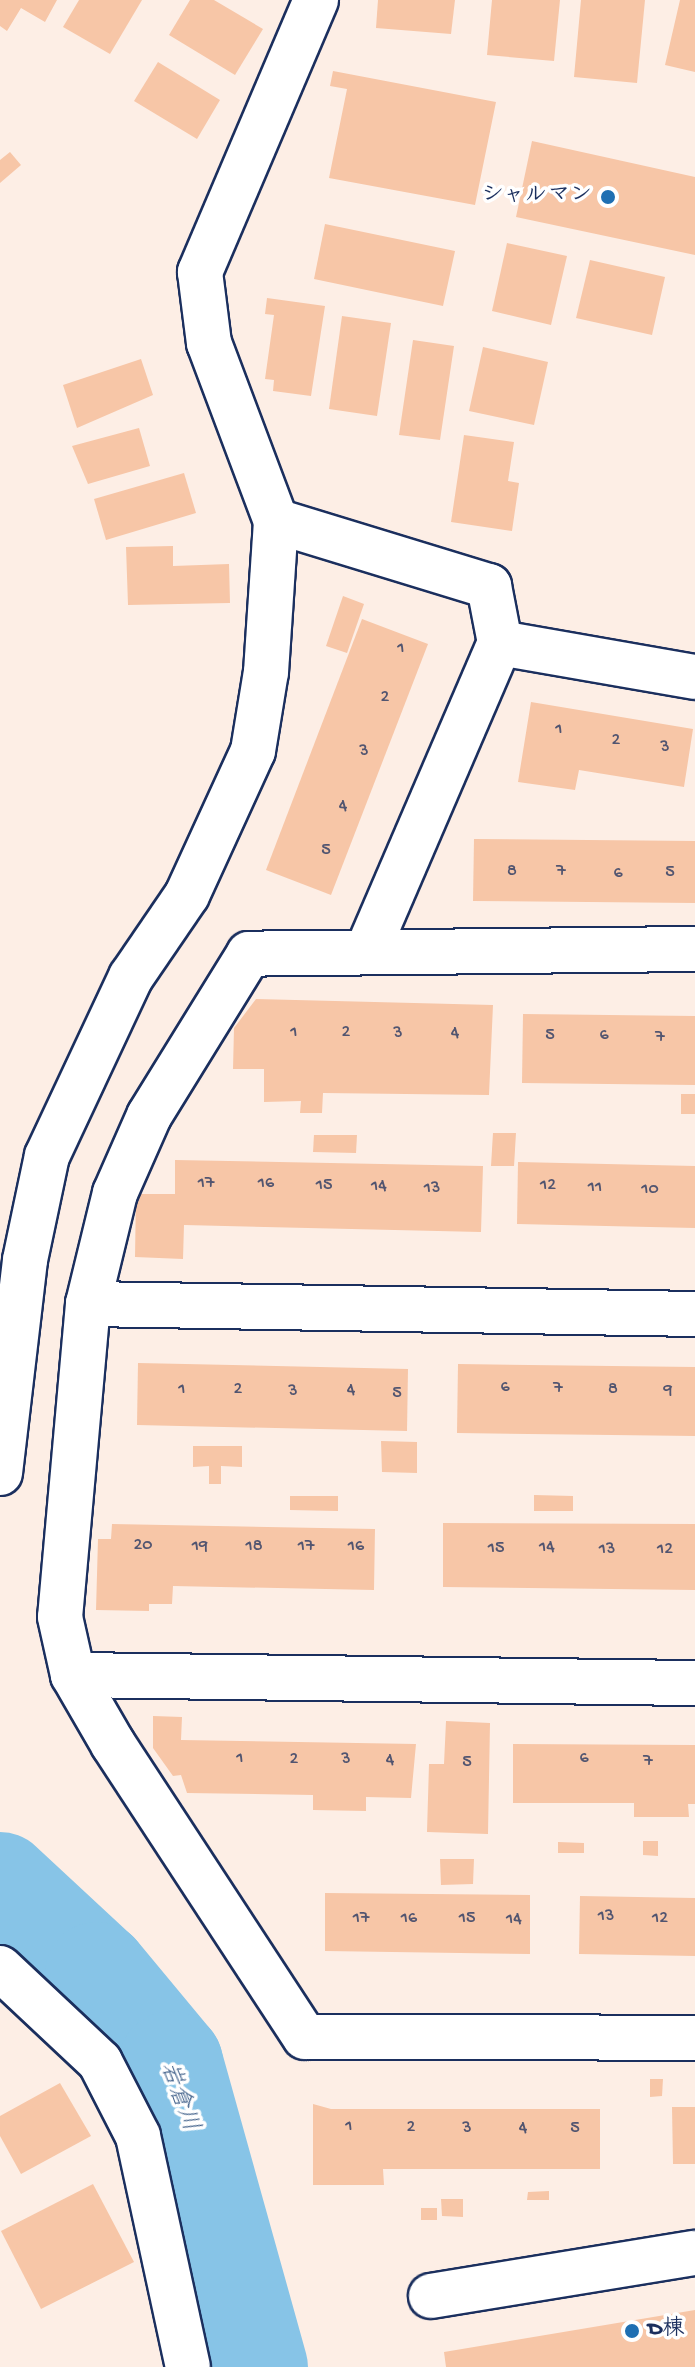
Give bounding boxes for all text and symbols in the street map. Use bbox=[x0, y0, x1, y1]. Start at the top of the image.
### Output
place label: シャルマン bbox=[482, 184, 592, 210]
marker: シャルマン bbox=[599, 188, 617, 206]
house number: 1 bbox=[397, 638, 405, 660]
house number: 2 bbox=[381, 687, 389, 709]
house number: 1 bbox=[555, 719, 563, 741]
house number: 2 bbox=[612, 730, 620, 752]
house number: 3 bbox=[660, 737, 670, 759]
house number: 3 bbox=[359, 741, 369, 763]
house number: 4 bbox=[339, 796, 347, 818]
house number: 5 bbox=[321, 840, 331, 862]
house number: 8 bbox=[507, 861, 517, 883]
house number: 7 bbox=[556, 861, 566, 883]
house number: 5 bbox=[665, 862, 675, 884]
house number: 6 bbox=[613, 863, 623, 885]
house number: 1 bbox=[290, 1022, 298, 1044]
house number: 2 bbox=[342, 1022, 350, 1044]
house number: 3 bbox=[393, 1023, 403, 1045]
house number: 4 bbox=[451, 1023, 459, 1045]
house number: 5 bbox=[545, 1025, 555, 1047]
house number: 6 bbox=[599, 1025, 609, 1047]
house number: 7 bbox=[655, 1027, 665, 1049]
house number: 17 bbox=[198, 1173, 214, 1195]
house number: 16 bbox=[258, 1173, 274, 1195]
house number: 15 bbox=[316, 1175, 332, 1197]
house number: 12 bbox=[540, 1175, 556, 1197]
house number: 14 bbox=[371, 1176, 387, 1198]
house number: 11 bbox=[588, 1177, 602, 1199]
house number: 13 bbox=[424, 1178, 440, 1200]
house number: 10 bbox=[641, 1179, 659, 1201]
house number: 6 bbox=[500, 1377, 510, 1399]
house number: 7 bbox=[553, 1378, 563, 1400]
house number: 1 bbox=[178, 1379, 186, 1401]
house number: 2 bbox=[234, 1379, 242, 1401]
house number: 8 bbox=[608, 1379, 618, 1401]
house number: 4 bbox=[347, 1380, 355, 1402]
house number: 9 bbox=[663, 1380, 673, 1402]
house number: 3 bbox=[288, 1381, 298, 1403]
house number: 5 bbox=[392, 1383, 402, 1405]
house number: 20 bbox=[133, 1535, 153, 1557]
house number: 19 bbox=[192, 1536, 208, 1558]
house number: 18 bbox=[245, 1536, 263, 1558]
house number: 17 bbox=[298, 1536, 314, 1558]
house number: 16 bbox=[348, 1536, 364, 1558]
house number: 14 bbox=[539, 1537, 555, 1559]
house number: 15 bbox=[488, 1538, 504, 1560]
house number: 13 bbox=[599, 1539, 615, 1561]
house number: 12 bbox=[657, 1539, 673, 1561]
house number: 1 bbox=[236, 1748, 244, 1770]
house number: 6 bbox=[579, 1748, 589, 1770]
house number: 2 bbox=[290, 1749, 298, 1771]
house number: 3 bbox=[341, 1749, 351, 1771]
house number: 4 bbox=[386, 1750, 394, 1772]
house number: 7 bbox=[643, 1751, 653, 1773]
house number: 5 bbox=[462, 1752, 472, 1774]
house number: 13 bbox=[598, 1906, 614, 1928]
house number: 17 bbox=[353, 1908, 369, 1930]
house number: 16 bbox=[401, 1908, 417, 1930]
house number: 15 bbox=[459, 1908, 475, 1930]
house number: 12 bbox=[652, 1908, 668, 1930]
house number: 14 bbox=[506, 1909, 522, 1931]
water label: 岩倉川 bbox=[152, 2058, 204, 2136]
house number: 1 bbox=[345, 2116, 353, 2138]
house number: 2 bbox=[407, 2117, 415, 2139]
house number: 3 bbox=[462, 2118, 472, 2140]
house number: 4 bbox=[519, 2118, 527, 2140]
house number: 5 bbox=[570, 2118, 580, 2140]
place label: D棟 bbox=[648, 2318, 684, 2344]
marker: D棟 bbox=[623, 2322, 641, 2340]

